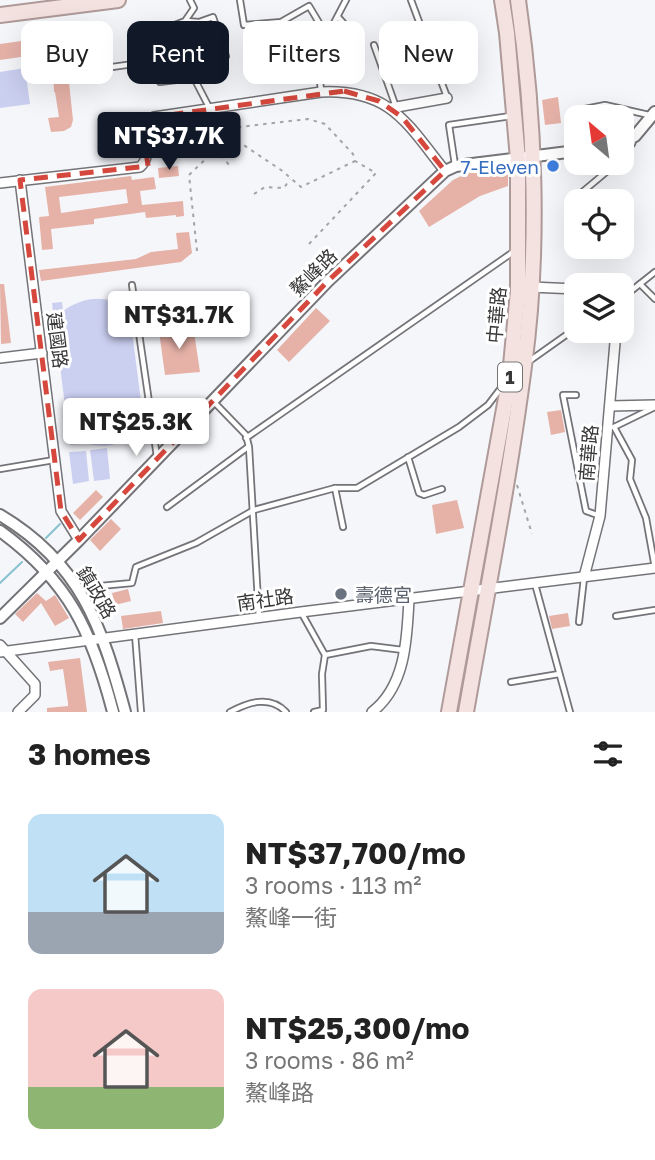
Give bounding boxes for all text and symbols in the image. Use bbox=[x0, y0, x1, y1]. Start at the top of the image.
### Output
chip: Buy bbox=[21, 21, 113, 84]
chip: Rent bbox=[127, 21, 229, 84]
chip: Filters bbox=[243, 21, 365, 84]
chip: New bbox=[379, 21, 478, 84]
north arrow bbox=[564, 105, 634, 175]
map controls bbox=[564, 105, 634, 343]
pin: NT$37.7K bbox=[97, 113, 241, 172]
text: NT$37.7K bbox=[114, 121, 224, 149]
place label: 7-Eleven bbox=[461, 155, 539, 178]
marker: 7-Eleven bbox=[545, 158, 561, 174]
button: locate bbox=[564, 189, 634, 259]
street label: 鰲峰路 bbox=[285, 244, 341, 300]
button: layers bbox=[564, 273, 634, 343]
street label: 中華路 bbox=[482, 286, 510, 344]
pin: NT$31.7K bbox=[107, 292, 251, 351]
text: NT$31.7K bbox=[124, 300, 234, 328]
street label: 建國路 bbox=[43, 310, 73, 370]
road number: 1 bbox=[498, 362, 522, 391]
pin: NT$25.3K bbox=[64, 398, 208, 458]
text: NT$25.3K bbox=[79, 407, 193, 435]
street label: 南華路 bbox=[574, 424, 602, 482]
street label: 鎮政路 bbox=[72, 562, 122, 622]
place label: 壽德宮 bbox=[355, 583, 412, 606]
street label: 南社路 bbox=[235, 584, 295, 614]
marker: 壽德宮 bbox=[333, 586, 349, 602]
icon: filters bbox=[589, 735, 627, 773]
text: 3 homes bbox=[28, 736, 151, 772]
text: NT$37,700/mo bbox=[245, 835, 466, 871]
icon: home bbox=[84, 842, 168, 926]
text: 3 rooms · 113 m² bbox=[245, 871, 422, 899]
text: 鰲峰一街 bbox=[245, 903, 337, 931]
text: NT$25,300/mo bbox=[245, 1010, 470, 1046]
icon: home bbox=[84, 1017, 168, 1101]
text: 3 rooms · 86 m² bbox=[245, 1046, 414, 1074]
text: 鰲峰路 bbox=[245, 1078, 314, 1106]

